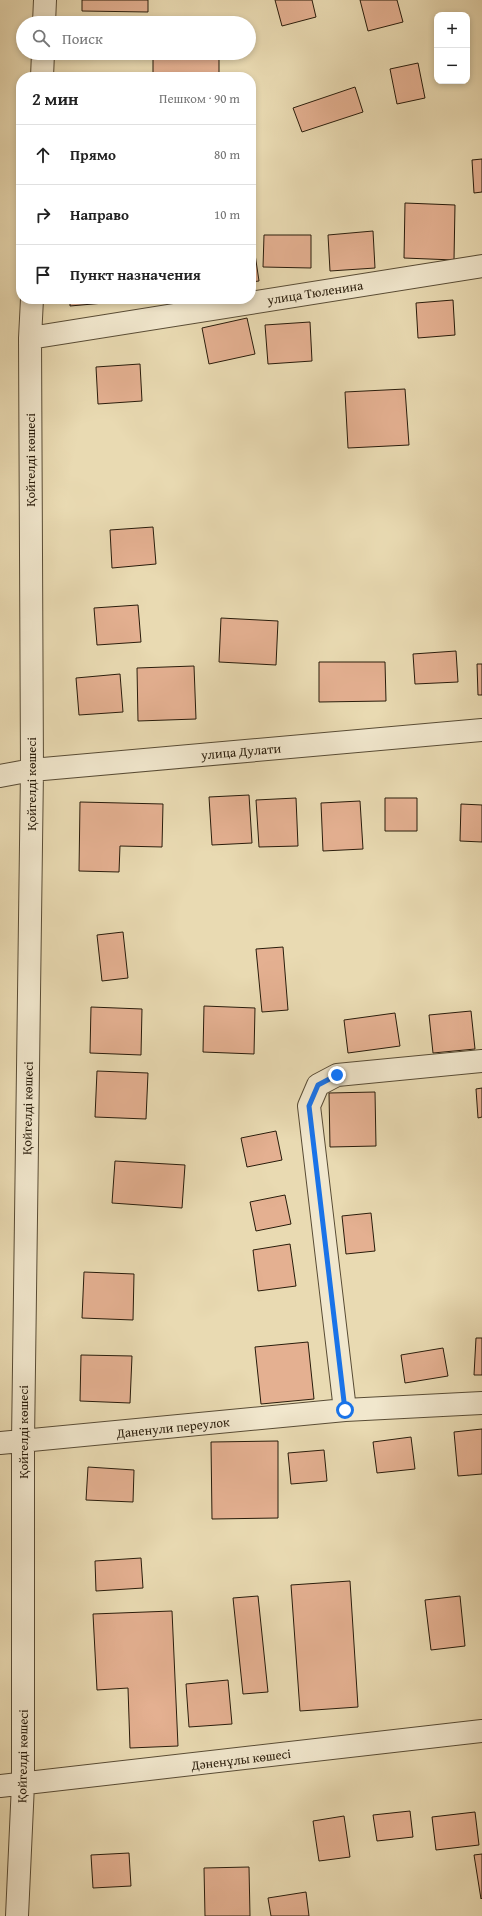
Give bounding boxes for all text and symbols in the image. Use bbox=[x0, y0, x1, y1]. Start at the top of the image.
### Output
map controls bbox=[434, 12, 470, 84]
button: + bbox=[434, 12, 470, 48]
search box bbox=[16, 16, 256, 60]
icon: search bbox=[30, 27, 52, 49]
text: Поиск bbox=[62, 28, 103, 49]
button: − bbox=[434, 48, 470, 84]
text: 2 мин bbox=[32, 86, 78, 111]
text: Пешком · 90 m bbox=[159, 89, 240, 108]
icon: ahead bbox=[32, 144, 54, 166]
text: Прямо bbox=[70, 144, 116, 165]
text: 80 m bbox=[214, 145, 240, 164]
icon: right bbox=[32, 204, 54, 226]
text: Направо bbox=[70, 204, 129, 225]
text: 10 m bbox=[214, 205, 240, 224]
icon: arrive bbox=[32, 264, 54, 286]
text: Пункт назначения bbox=[70, 264, 201, 285]
street label: улица Тюленина bbox=[265, 275, 365, 310]
street label: Қойгелді көшесі bbox=[21, 413, 40, 507]
street label: Қойгелді көшесі bbox=[22, 737, 41, 831]
street label: улица Дулати bbox=[199, 739, 282, 765]
street label: Қойгелді көшесі bbox=[17, 1061, 38, 1155]
route end bbox=[328, 1066, 346, 1084]
street label: Қойгелді көшесі bbox=[14, 1385, 33, 1479]
route start bbox=[336, 1401, 354, 1419]
street label: Даненули переулок bbox=[114, 1412, 231, 1443]
street label: Қойгелді көшесі bbox=[12, 1709, 33, 1803]
street label: Дәненұлы көшесі bbox=[189, 1744, 292, 1775]

